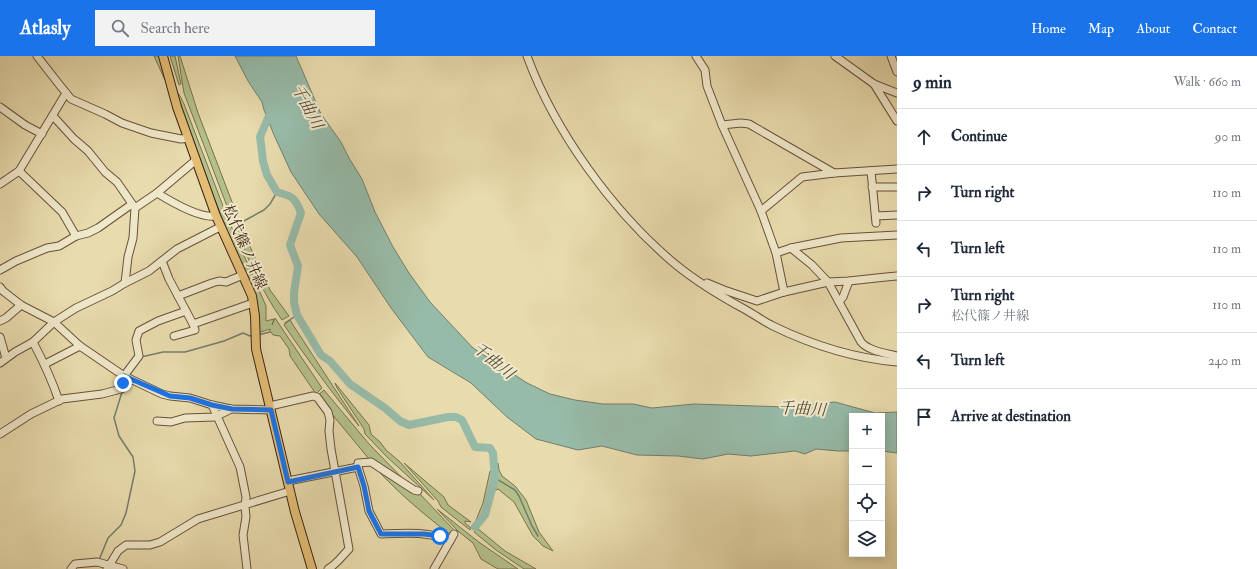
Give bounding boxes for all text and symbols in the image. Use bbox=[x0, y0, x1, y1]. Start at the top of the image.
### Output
search box bbox=[95, 10, 375, 46]
text: Atlasly bbox=[20, 16, 71, 40]
icon: search bbox=[109, 17, 131, 39]
text: Search here bbox=[141, 19, 210, 38]
text: Home bbox=[1031, 20, 1066, 37]
text: Map bbox=[1088, 20, 1114, 37]
text: About bbox=[1136, 20, 1170, 37]
text: Contact bbox=[1192, 20, 1237, 37]
text: 9 min bbox=[913, 72, 952, 93]
text: Walk · 660 m bbox=[1173, 74, 1241, 90]
water label: 千曲川 bbox=[287, 81, 328, 134]
icon: ahead bbox=[913, 126, 935, 148]
text: Continue bbox=[951, 127, 1007, 146]
text: 90 m bbox=[1215, 129, 1241, 145]
icon: right bbox=[913, 182, 935, 204]
text: Turn right bbox=[951, 183, 1014, 202]
text: 110 m bbox=[1212, 185, 1241, 201]
street label: 松代篠ノ井線 bbox=[218, 202, 271, 292]
icon: left bbox=[913, 238, 935, 260]
text: Turn left bbox=[951, 239, 1005, 258]
text: 110 m bbox=[1212, 241, 1241, 257]
text: Turn right bbox=[951, 286, 1014, 305]
icon: right bbox=[913, 294, 935, 316]
text: 110 m bbox=[1212, 297, 1241, 313]
text: 松代篠ノ井線 bbox=[951, 308, 1029, 324]
water label: 千曲川 bbox=[468, 338, 520, 385]
icon: left bbox=[913, 350, 935, 372]
text: Turn left bbox=[951, 351, 1005, 370]
text: 240 m bbox=[1208, 353, 1241, 369]
route end bbox=[114, 374, 132, 392]
water label: 千曲川 bbox=[777, 398, 828, 420]
icon: arrive bbox=[913, 406, 935, 428]
text: Arrive at destination bbox=[951, 407, 1071, 426]
map controls bbox=[849, 413, 885, 557]
button: + bbox=[849, 413, 885, 449]
button: − bbox=[849, 449, 885, 485]
button: locate bbox=[849, 485, 885, 521]
button: layers bbox=[849, 521, 885, 557]
route start bbox=[431, 527, 449, 545]

